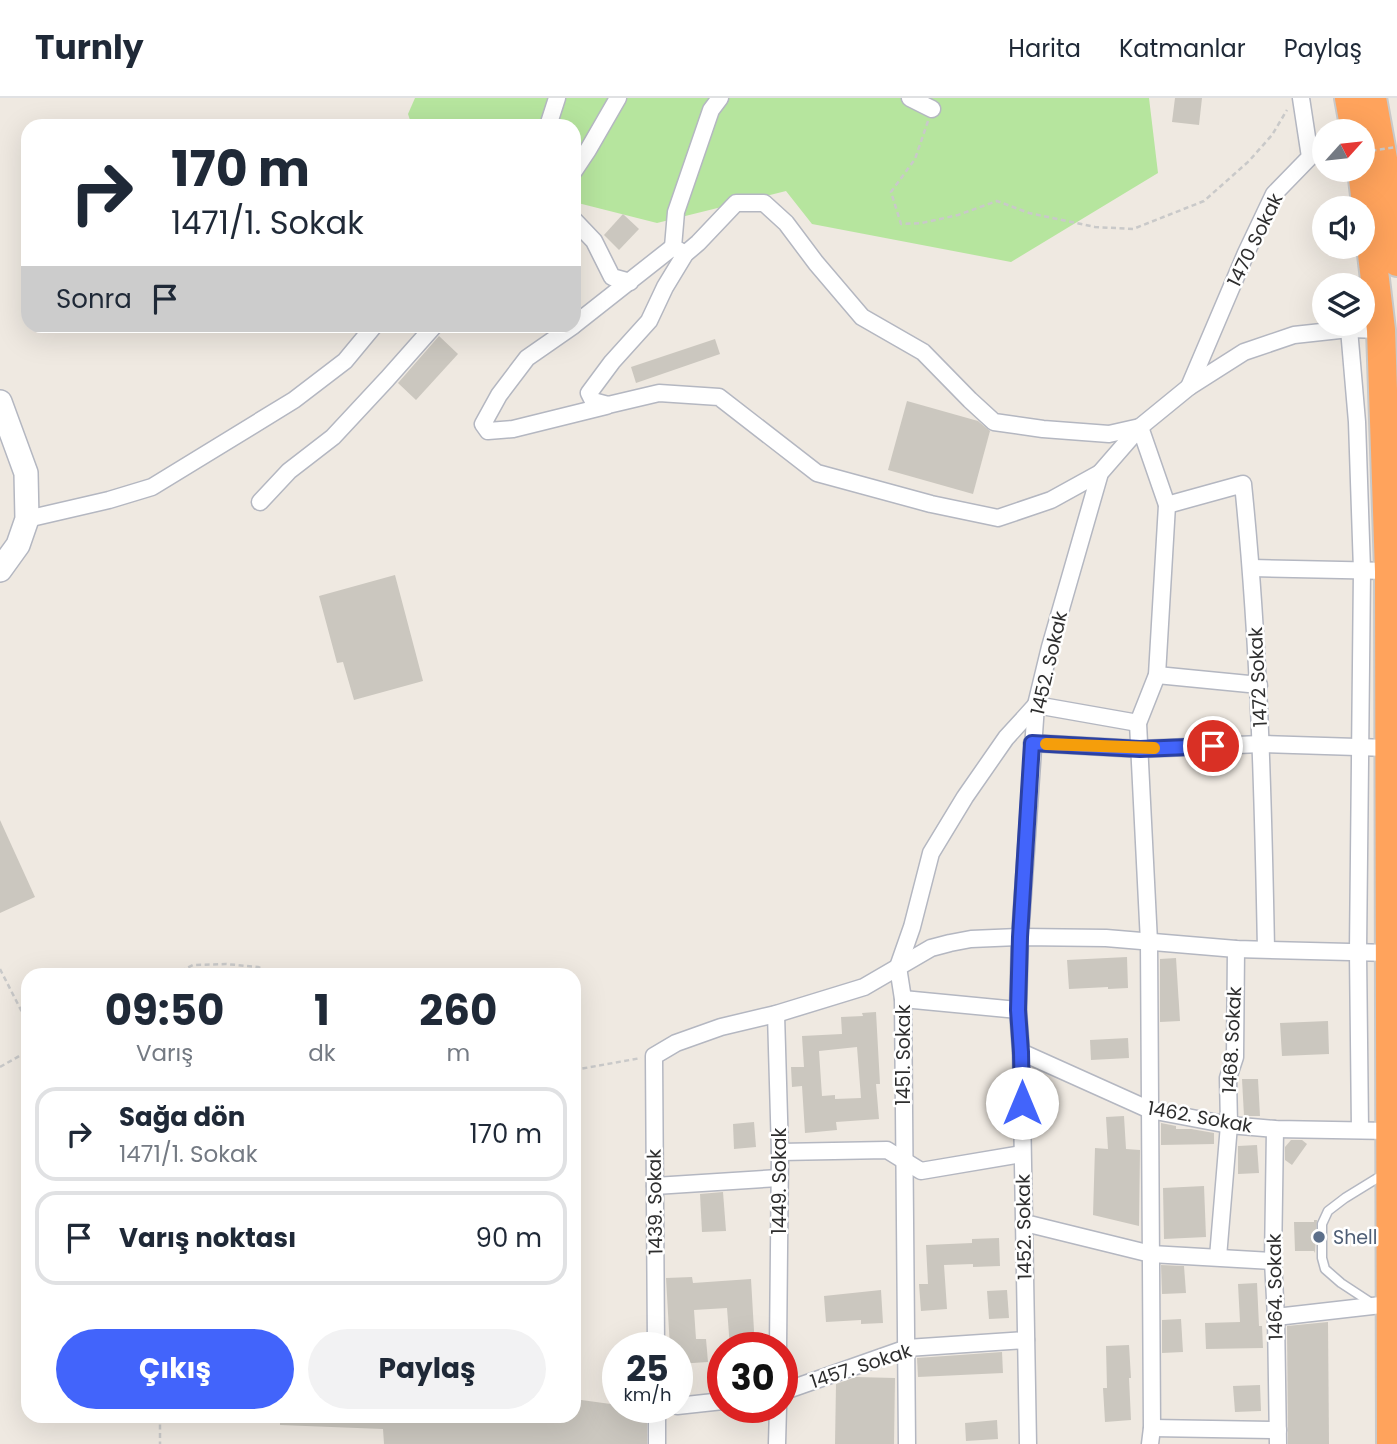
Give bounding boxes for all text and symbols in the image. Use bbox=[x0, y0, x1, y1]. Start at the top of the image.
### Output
text: Turnly bbox=[35, 24, 144, 71]
text: Harita bbox=[1008, 32, 1081, 65]
text: Katmanlar bbox=[1119, 32, 1246, 65]
text: Paylaş bbox=[1284, 32, 1362, 65]
north arrow bbox=[1312, 119, 1376, 182]
map controls bbox=[1312, 119, 1375, 336]
text: 170 m bbox=[171, 135, 310, 203]
icon: right bbox=[56, 147, 147, 238]
street label: 1470 Sokak bbox=[1221, 188, 1289, 291]
button: sound bbox=[1312, 196, 1375, 259]
text: 1471/1. Sokak bbox=[171, 200, 364, 245]
button: layers bbox=[1312, 273, 1375, 336]
icon: arrive bbox=[146, 280, 184, 318]
text: Sonra bbox=[56, 281, 132, 317]
street label: 1452. Sokak bbox=[1024, 608, 1074, 718]
street label: 1472 Sokak bbox=[1242, 626, 1274, 728]
pin bbox=[1183, 716, 1243, 776]
icon: arrive bbox=[1194, 727, 1232, 765]
text: 09:50 bbox=[105, 981, 224, 1040]
text: 1 bbox=[314, 981, 330, 1040]
text: 260 bbox=[419, 981, 497, 1040]
street label: 1468. Sokak bbox=[1216, 986, 1248, 1094]
street label: 1451. Sokak bbox=[890, 1004, 917, 1105]
text: Varış bbox=[136, 1037, 193, 1069]
text: dk bbox=[308, 1037, 336, 1069]
text: m bbox=[446, 1037, 470, 1069]
position arrow bbox=[985, 1066, 1059, 1140]
street label: 1462. Sokak bbox=[1146, 1095, 1255, 1140]
text: Sağa dön bbox=[119, 1099, 245, 1135]
icon: right bbox=[60, 1115, 98, 1153]
text: 170 m bbox=[469, 1116, 542, 1152]
street label: 1449. Sokak bbox=[766, 1127, 793, 1234]
text: 1471/1. Sokak bbox=[119, 1138, 257, 1170]
street label: 1439. Sokak bbox=[641, 1149, 669, 1255]
street label: 1452. Sokak bbox=[1010, 1174, 1038, 1280]
icon: arrive bbox=[60, 1219, 98, 1257]
text: Varış noktası bbox=[119, 1220, 296, 1256]
text: 90 m bbox=[476, 1220, 542, 1256]
place label: Shell bbox=[1333, 1224, 1377, 1251]
marker: Shell bbox=[1311, 1229, 1327, 1245]
street label: 1464. Sokak bbox=[1261, 1233, 1289, 1341]
button: Çıkış bbox=[56, 1329, 294, 1409]
button: Paylaş bbox=[308, 1329, 546, 1409]
speed limit sign: 30 bbox=[707, 1332, 798, 1423]
street label: 1457. Sokak bbox=[807, 1337, 915, 1395]
text: 25 bbox=[626, 1344, 669, 1393]
text: km/h bbox=[624, 1382, 671, 1407]

